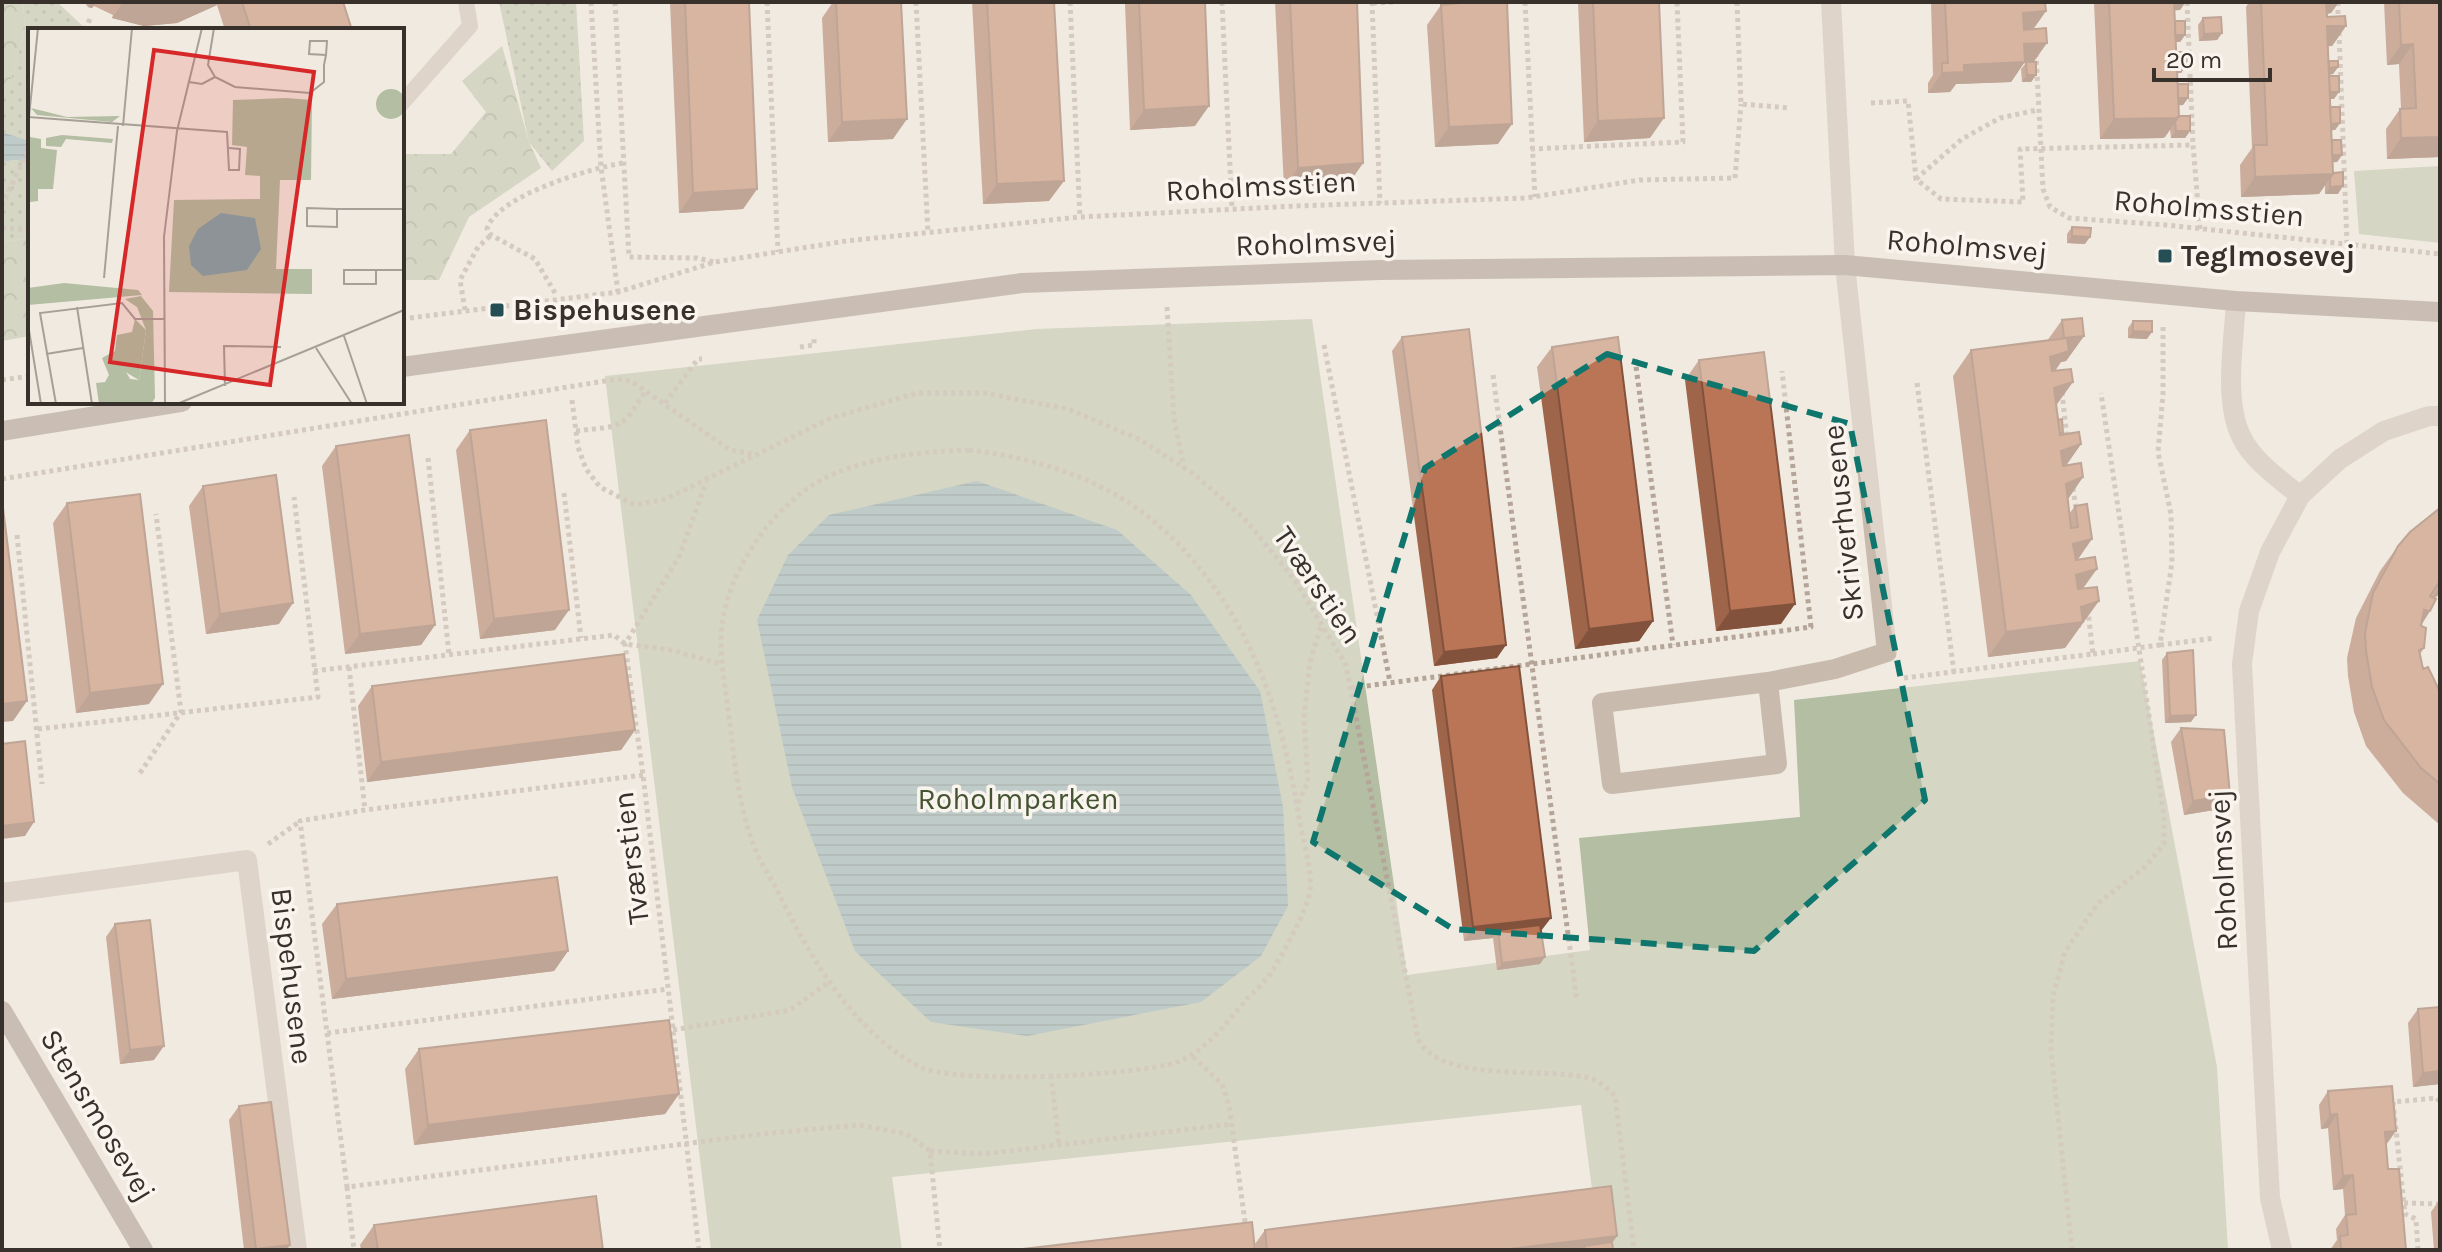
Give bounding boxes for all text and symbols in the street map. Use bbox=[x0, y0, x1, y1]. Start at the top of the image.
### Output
inset map bbox=[28, 28, 404, 404]
scale bar bbox=[2154, 32, 2270, 82]
text: 20 m bbox=[2166, 46, 2222, 74]
street label: Roholmsstien bbox=[1165, 163, 1357, 209]
street label: Roholmsstien bbox=[2112, 182, 2306, 234]
street label: Roholmsvej bbox=[1885, 221, 2049, 271]
street label: Roholmsvej bbox=[1235, 222, 1397, 264]
place label: Teglmosevej bbox=[2181, 238, 2356, 274]
marker: Teglmosevej bbox=[2156, 247, 2174, 265]
place label: Bispehusene bbox=[513, 292, 696, 328]
marker: Bispehusene bbox=[488, 301, 506, 319]
street label: Skriverhusene bbox=[1815, 423, 1871, 623]
street label: Tværstien bbox=[1266, 520, 1370, 650]
park label: Roholmparken bbox=[917, 781, 1119, 817]
street label: Roholmsvej bbox=[2201, 788, 2245, 952]
street label: Tværstien bbox=[605, 789, 657, 927]
street label: Bispehusene bbox=[263, 886, 321, 1066]
street label: Stensmosevej bbox=[33, 1022, 163, 1208]

